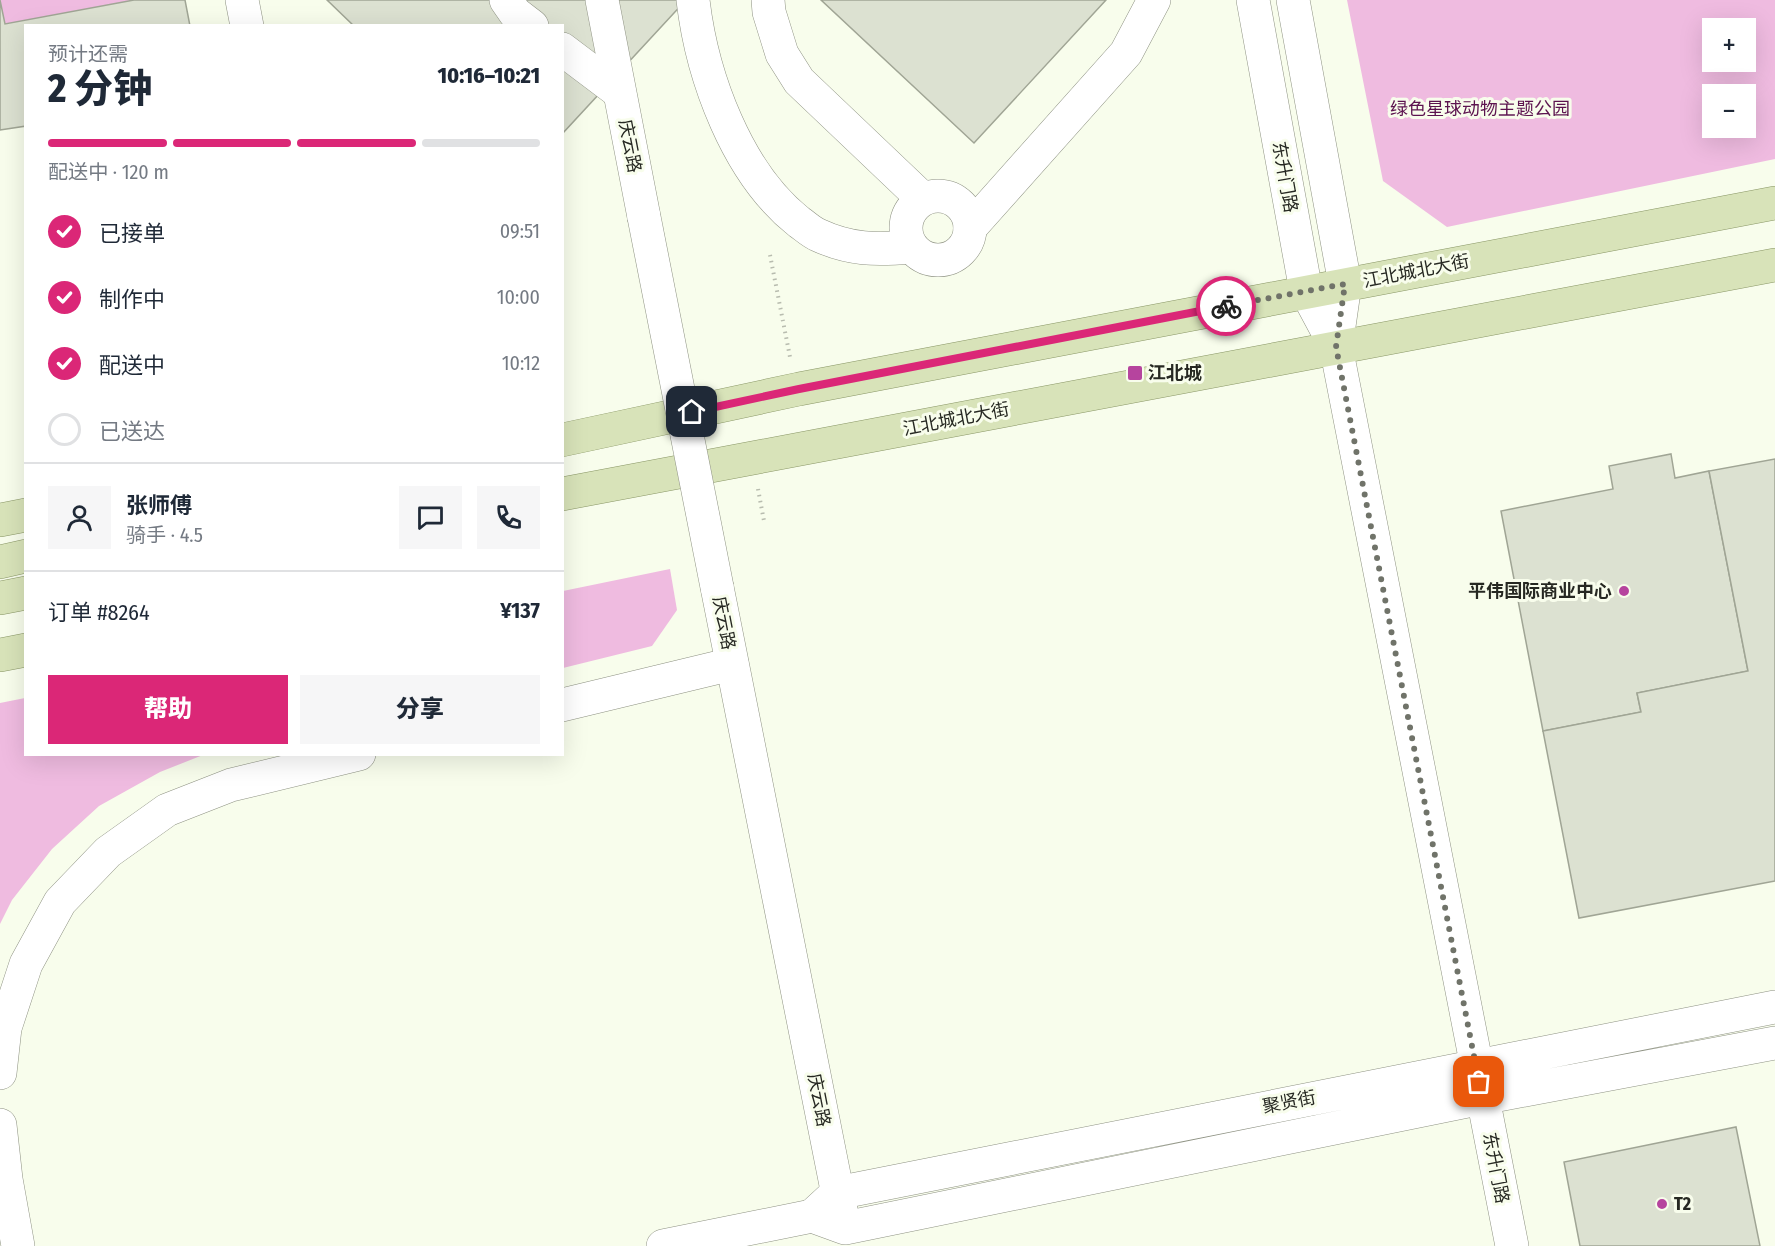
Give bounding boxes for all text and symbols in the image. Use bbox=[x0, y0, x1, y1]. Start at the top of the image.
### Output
map controls bbox=[1702, 18, 1756, 138]
button: + bbox=[1702, 18, 1756, 72]
text: 预计还需 bbox=[48, 42, 128, 66]
text: 10:16–10:21 bbox=[437, 62, 540, 89]
text: 2 分钟 bbox=[48, 66, 152, 112]
button: − bbox=[1702, 84, 1756, 138]
park label: 绿色星球动物主题公园 bbox=[1390, 98, 1570, 120]
street label: 庆云路 bbox=[614, 117, 646, 175]
street label: 东升门路 bbox=[1268, 140, 1302, 214]
text: 配送中 · 120 m bbox=[48, 160, 169, 184]
icon: check bbox=[48, 215, 81, 248]
text: 09:51 bbox=[500, 219, 540, 243]
text: 已接单 bbox=[99, 220, 165, 247]
street label: 江北城北大街 bbox=[1361, 250, 1471, 292]
courier bbox=[1196, 276, 1256, 336]
icon: check bbox=[48, 281, 81, 314]
text: 10:00 bbox=[497, 285, 540, 309]
text: 制作中 bbox=[99, 286, 165, 313]
icon: bike bbox=[1210, 290, 1243, 323]
icon: check bbox=[48, 347, 81, 380]
text: 10:12 bbox=[502, 351, 540, 375]
text: 配送中 bbox=[99, 352, 165, 379]
place label: 江北城 bbox=[1148, 362, 1202, 384]
marker: 江北城 bbox=[1126, 364, 1144, 382]
pin bbox=[666, 386, 717, 437]
icon: home bbox=[675, 395, 708, 428]
street label: 江北城北大街 bbox=[901, 398, 1011, 440]
text: 已送达 bbox=[99, 418, 165, 445]
button: person bbox=[48, 486, 111, 549]
button: chat bbox=[399, 486, 462, 549]
button: phone bbox=[477, 486, 540, 549]
text: 张师傅 bbox=[126, 492, 192, 519]
text: 骑手 · 4.5 bbox=[126, 523, 203, 547]
place label: 平伟国际商业中心 bbox=[1468, 580, 1612, 602]
marker: 平伟国际商业中心 bbox=[1617, 584, 1631, 598]
street label: 庆云路 bbox=[708, 594, 740, 652]
text: ¥137 bbox=[500, 597, 540, 624]
text: 订单 #8264 bbox=[48, 599, 150, 626]
button: 帮助 bbox=[48, 675, 288, 744]
button: 分享 bbox=[300, 675, 540, 744]
pin bbox=[1453, 1056, 1504, 1107]
icon: bag bbox=[1462, 1065, 1495, 1098]
street label: 庆云路 bbox=[803, 1071, 835, 1129]
street label: 聚贤街 bbox=[1260, 1086, 1318, 1118]
street label: 东升门路 bbox=[1478, 1131, 1514, 1205]
place label: T2 bbox=[1674, 1193, 1691, 1215]
marker: T2 bbox=[1655, 1197, 1669, 1211]

